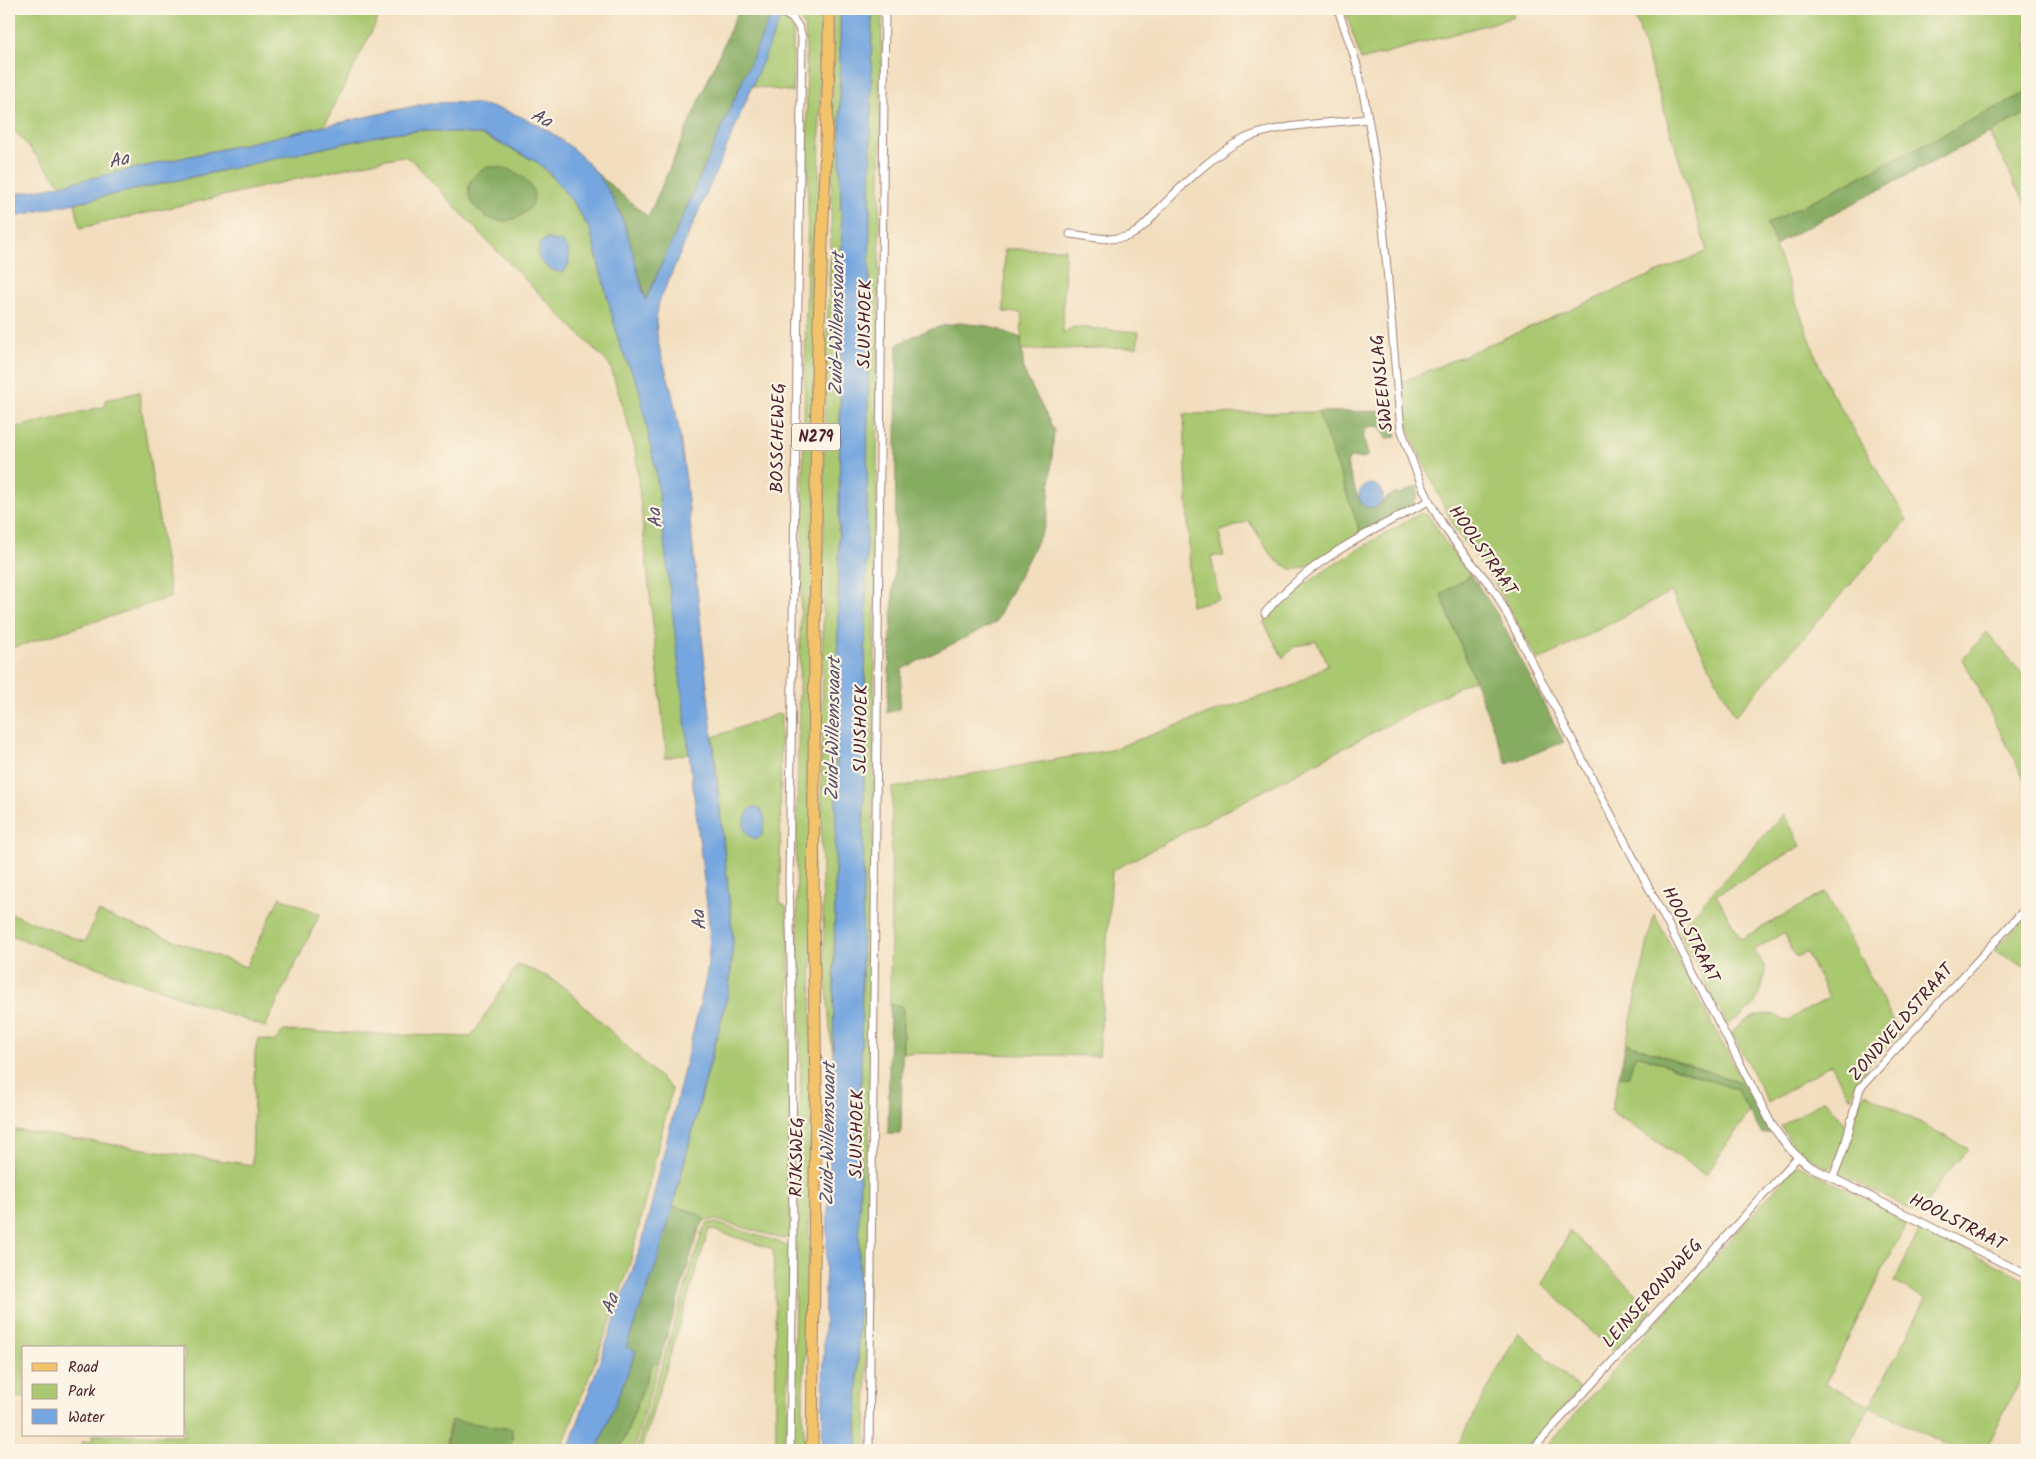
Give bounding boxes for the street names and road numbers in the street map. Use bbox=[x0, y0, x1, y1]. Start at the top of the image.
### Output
street label: SLUISHOEK bbox=[851, 279, 881, 369]
street label: SWEENSLAG bbox=[1363, 333, 1403, 433]
street label: BOSSCHEWEG bbox=[764, 382, 794, 494]
road number: N279 bbox=[792, 424, 840, 451]
street label: HOOLSTRAAT bbox=[1440, 500, 1525, 604]
street label: SLUISHOEK bbox=[847, 684, 877, 774]
street label: HOOLSTRAAT bbox=[1653, 882, 1727, 990]
street label: ZONDVELDSTRAAT bbox=[1842, 956, 1963, 1089]
street label: SLUISHOEK bbox=[843, 1089, 873, 1179]
street label: RIJKSWEG bbox=[783, 1117, 813, 1197]
street label: HOOLSTRAAT bbox=[1904, 1186, 2012, 1260]
street label: LEINSERONDWEG bbox=[1596, 1233, 1710, 1355]

